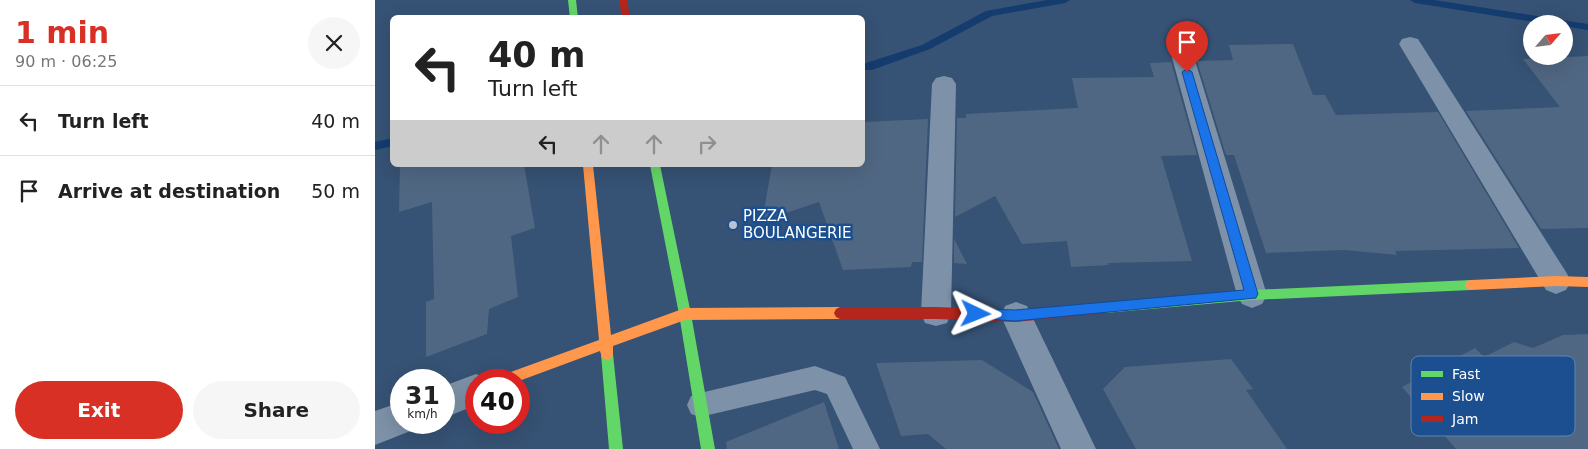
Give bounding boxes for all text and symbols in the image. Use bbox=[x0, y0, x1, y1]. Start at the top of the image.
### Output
text: 1 min bbox=[15, 15, 109, 50]
north arrow bbox=[1523, 15, 1573, 65]
map controls bbox=[1523, 15, 1573, 65]
button: close bbox=[308, 17, 360, 69]
pin bbox=[1166, 21, 1208, 72]
icon: arrive bbox=[1173, 28, 1201, 56]
icon: left bbox=[405, 35, 470, 100]
text: 40 m bbox=[488, 35, 585, 75]
text: 90 m · 06:25 bbox=[15, 52, 117, 71]
text: Turn left bbox=[488, 76, 577, 101]
icon: left bbox=[15, 107, 43, 135]
text: Turn left bbox=[58, 110, 149, 132]
text: 40 m bbox=[311, 110, 360, 132]
icon: left bbox=[534, 130, 562, 158]
icon: ahead bbox=[587, 130, 615, 158]
icon: ahead bbox=[640, 130, 668, 158]
icon: right bbox=[693, 130, 721, 158]
icon: arrive bbox=[15, 177, 43, 205]
text: Arrive at destination bbox=[58, 180, 280, 202]
text: 50 m bbox=[311, 180, 360, 202]
place label: PIZZA BOULANGERIE bbox=[743, 207, 851, 242]
marker: PIZZA BOULANGERIE bbox=[727, 219, 739, 231]
position arrow bbox=[949, 287, 1001, 339]
legend bbox=[1411, 356, 1575, 436]
text: Fast bbox=[1452, 366, 1481, 382]
speed limit sign: 40 bbox=[465, 369, 530, 434]
button: Exit bbox=[15, 381, 183, 439]
button: Share bbox=[193, 381, 360, 439]
text: 31 bbox=[405, 381, 440, 410]
text: Slow bbox=[1452, 388, 1485, 404]
text: km/h bbox=[407, 407, 438, 421]
text: Jam bbox=[1451, 411, 1478, 427]

